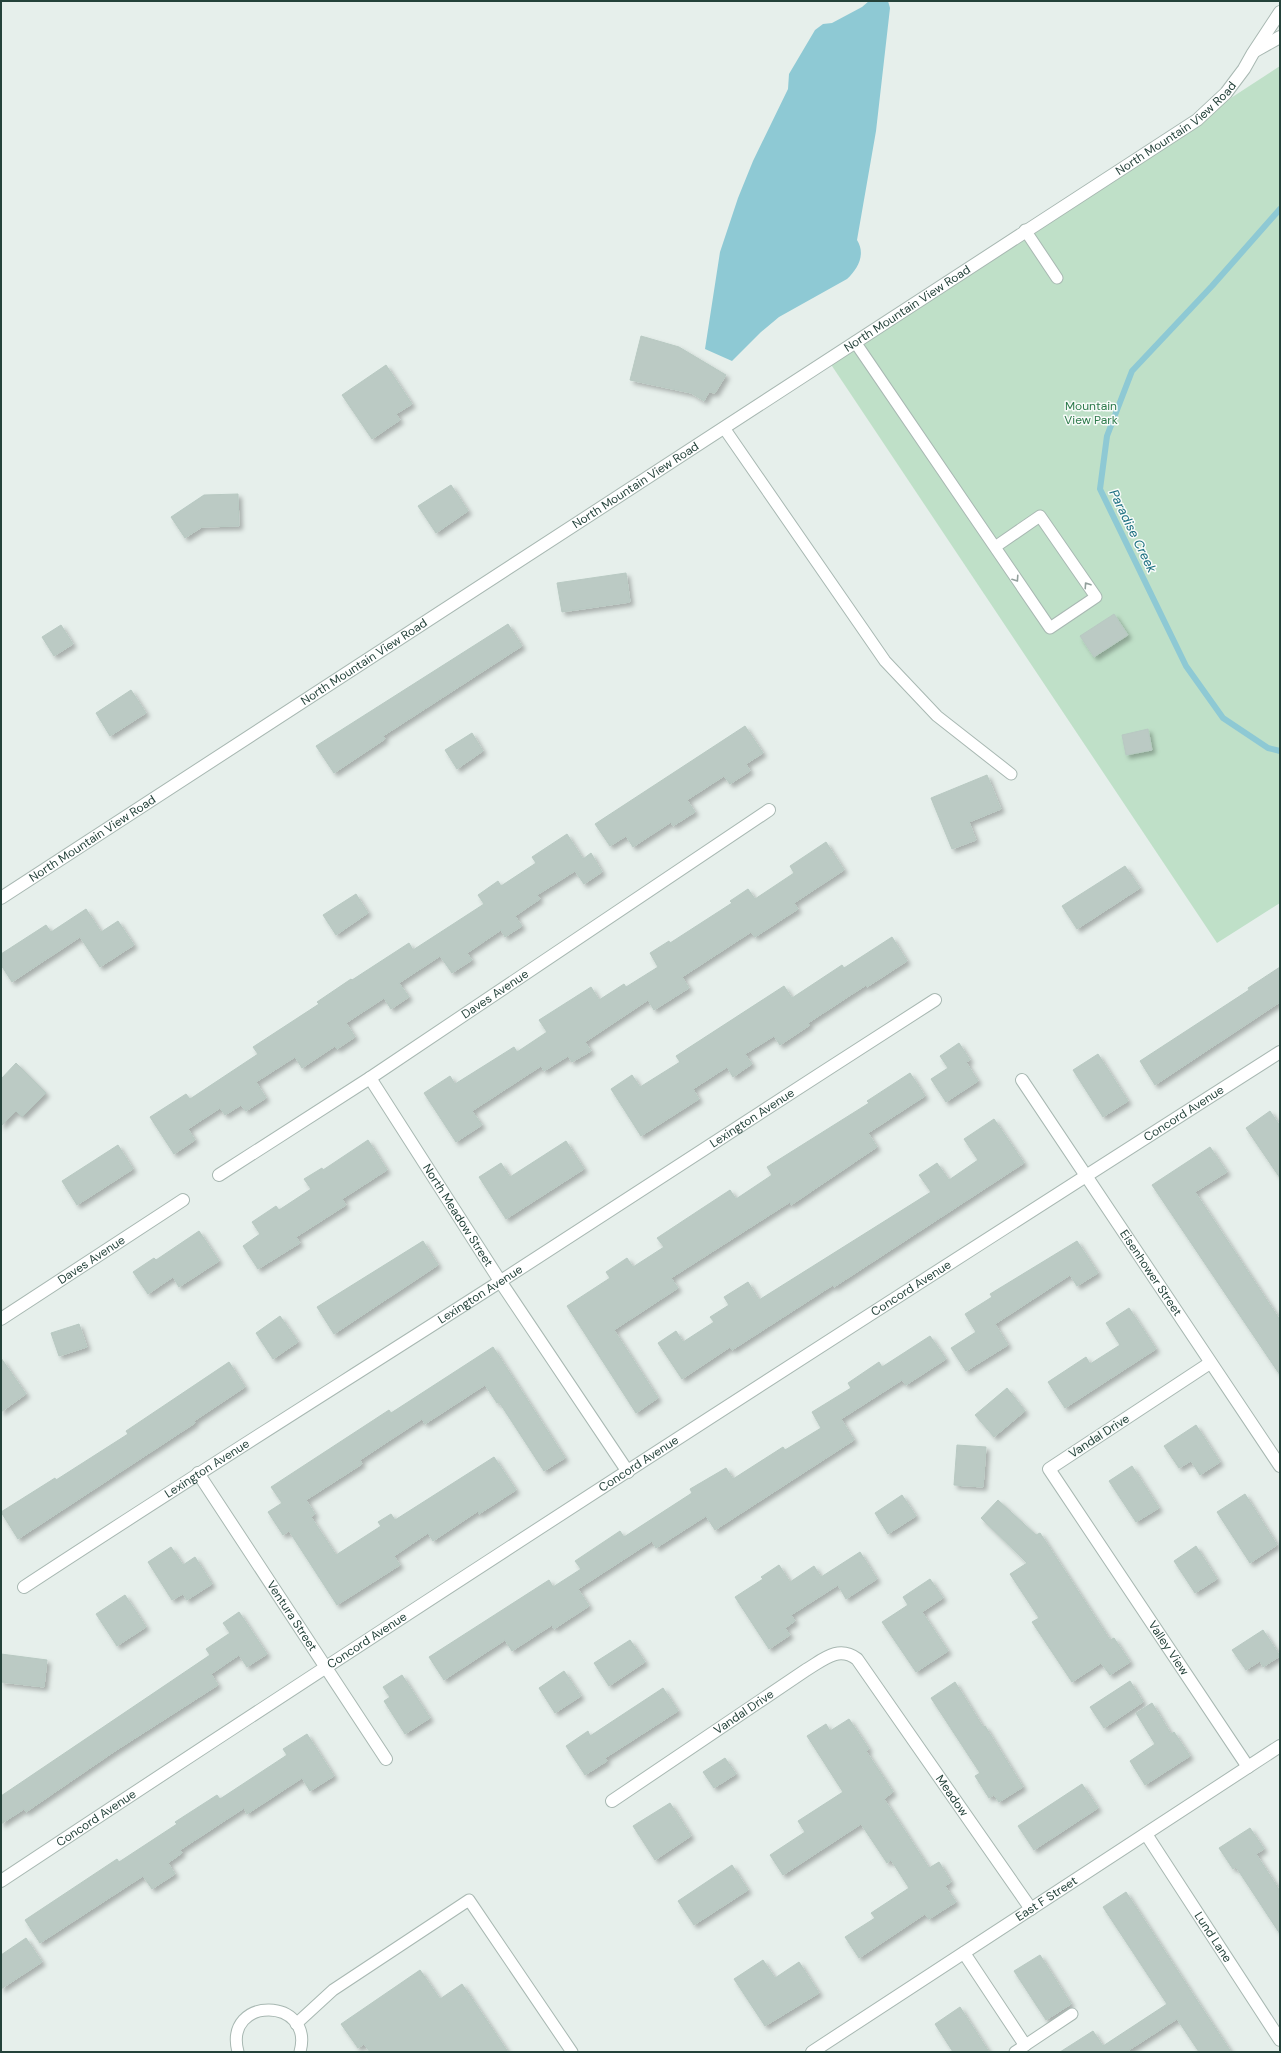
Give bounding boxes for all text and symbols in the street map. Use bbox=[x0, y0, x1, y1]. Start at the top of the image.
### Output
street label: North Mountain View Road bbox=[1112, 78, 1240, 179]
street label: North Mountain View Road bbox=[841, 262, 973, 356]
park label: Mountain View Park bbox=[1064, 398, 1118, 428]
street label: North Mountain View Road bbox=[569, 438, 702, 532]
water label: Paradise Creek bbox=[1105, 486, 1161, 576]
one-way arrow bbox=[1012, 575, 1019, 582]
one-way arrow bbox=[1084, 582, 1092, 589]
street label: North Mountain View Road bbox=[298, 615, 430, 709]
street label: North Mountain View Road bbox=[26, 792, 159, 886]
street label: Daves Avenue bbox=[458, 966, 532, 1022]
street label: Concord Avenue bbox=[1141, 1082, 1227, 1145]
street label: Lexington Avenue bbox=[707, 1085, 798, 1151]
street label: North Meadow Street bbox=[419, 1161, 497, 1270]
street label: Eisenhower Street bbox=[1116, 1227, 1186, 1319]
street label: Daves Avenue bbox=[55, 1232, 128, 1288]
street label: Concord Avenue bbox=[868, 1256, 954, 1320]
street label: Lexington Avenue bbox=[435, 1261, 526, 1327]
street label: Vandal Drive bbox=[1066, 1410, 1132, 1462]
street label: Concord Avenue bbox=[595, 1432, 682, 1496]
street label: Lexington Avenue bbox=[162, 1435, 253, 1502]
street label: Ventura Street bbox=[263, 1578, 321, 1654]
street label: Concord Avenue bbox=[324, 1608, 410, 1672]
street label: Valley View bbox=[1145, 1618, 1193, 1678]
street label: Vandal Drive bbox=[711, 1686, 777, 1738]
street label: Meadow bbox=[932, 1772, 972, 1819]
street label: Concord Avenue bbox=[53, 1786, 139, 1850]
street label: East F Street bbox=[1012, 1873, 1081, 1925]
street label: Lund Lane bbox=[1191, 1909, 1236, 1966]

